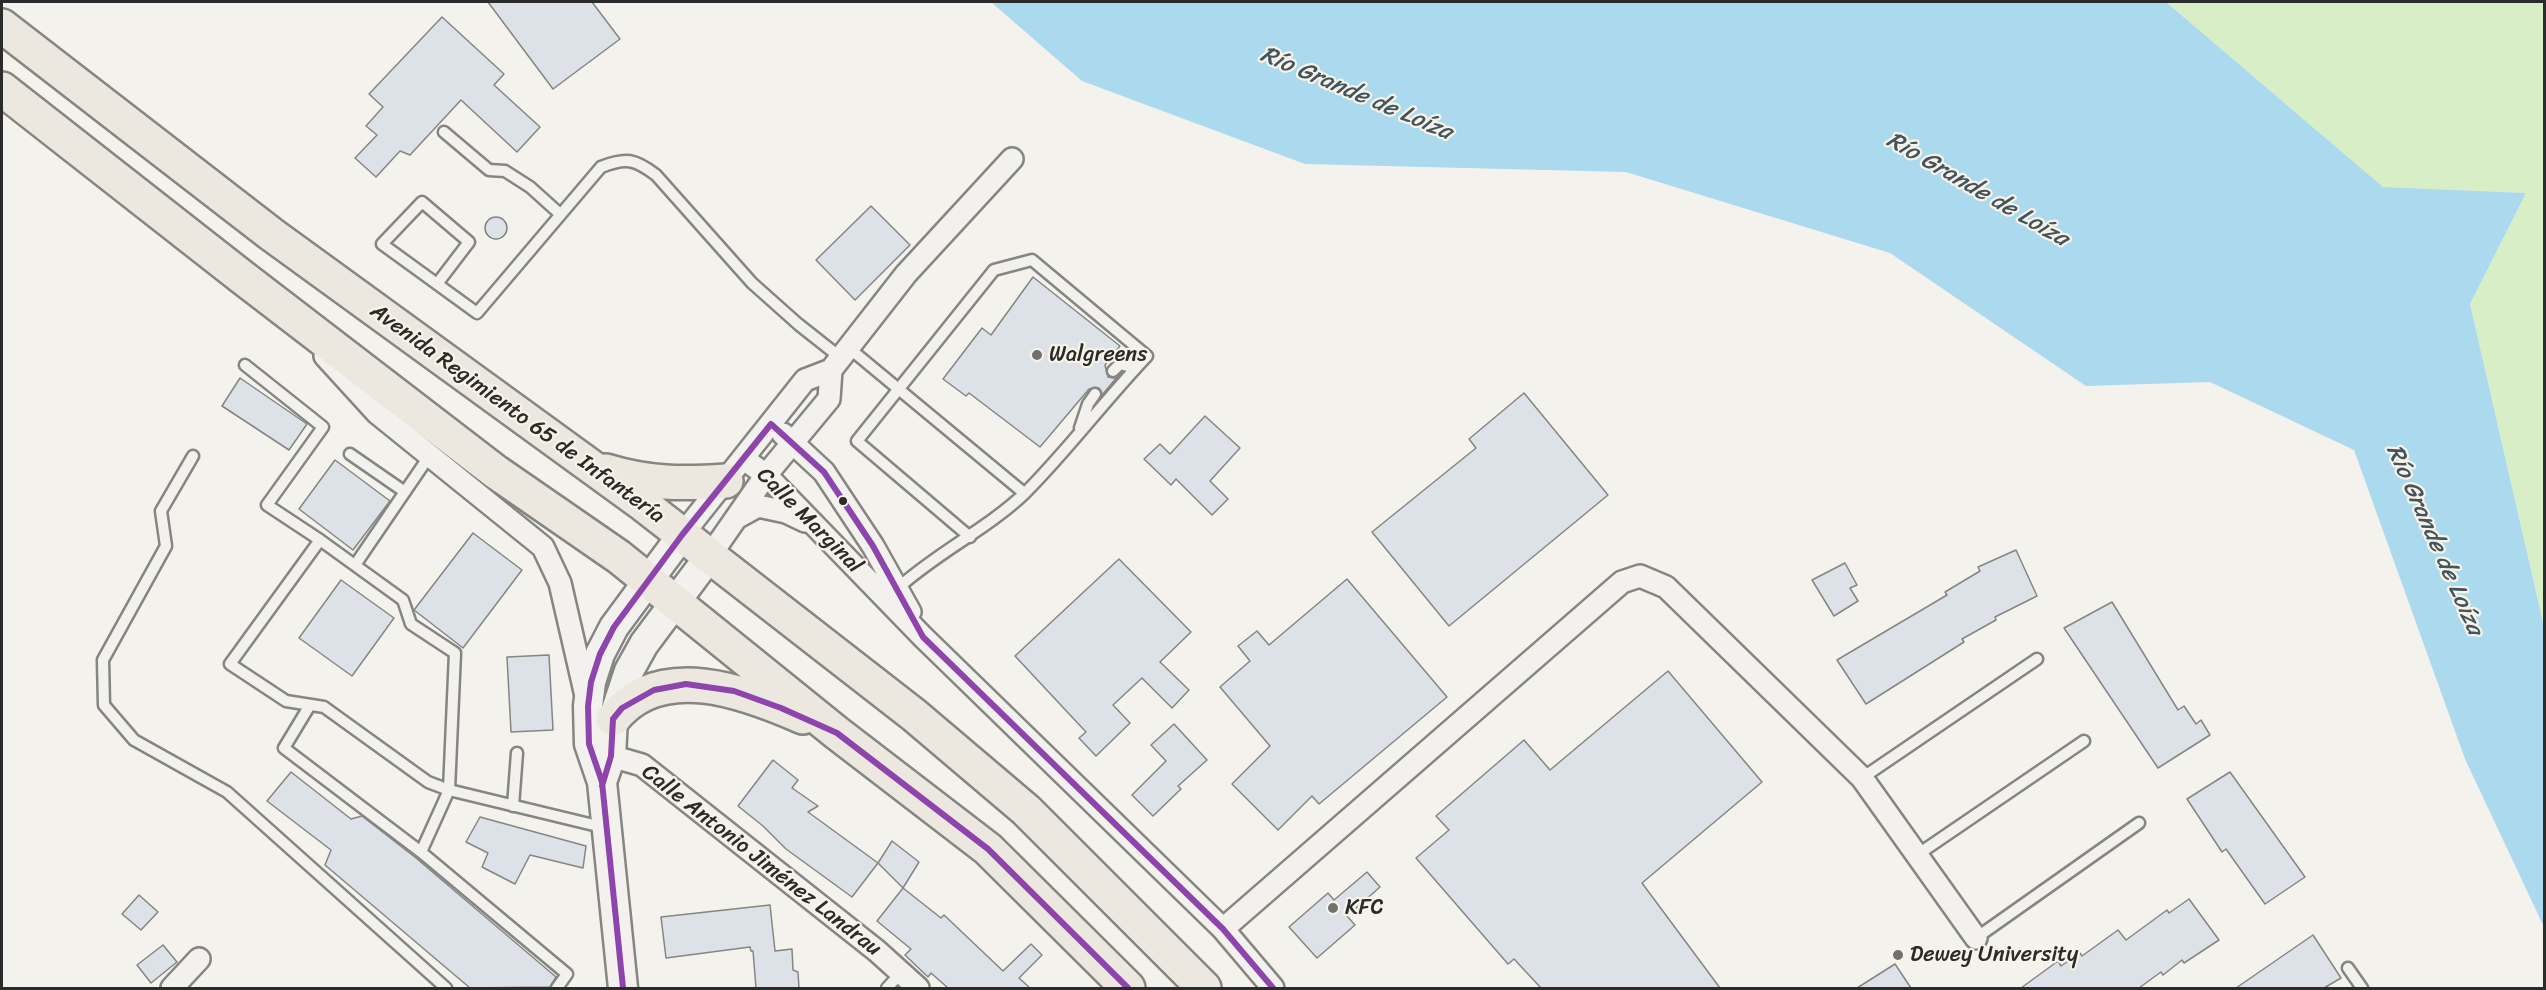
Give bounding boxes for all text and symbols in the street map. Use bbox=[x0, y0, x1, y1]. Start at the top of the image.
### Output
water label: Río Grande de Loíza bbox=[1256, 41, 1456, 147]
water label: Río Grande de Loíza bbox=[1881, 126, 2073, 254]
street label: Avenida Regimiento 65 de Infantería bbox=[365, 298, 669, 530]
place label: Walgreens bbox=[1049, 342, 1147, 368]
marker: Walgreens bbox=[1030, 348, 1044, 362]
water label: Río Grande de Loíza bbox=[2379, 440, 2489, 640]
street label: Calle Marginal bbox=[751, 463, 867, 579]
unlabelled marker bbox=[837, 495, 849, 507]
street label: Calle Antonio Jiménez Landrau bbox=[636, 759, 886, 963]
place label: KFC bbox=[1345, 895, 1384, 921]
marker: KFC bbox=[1326, 901, 1340, 915]
place label: Dewey University bbox=[1910, 942, 2078, 968]
marker: Dewey University bbox=[1891, 948, 1905, 962]

